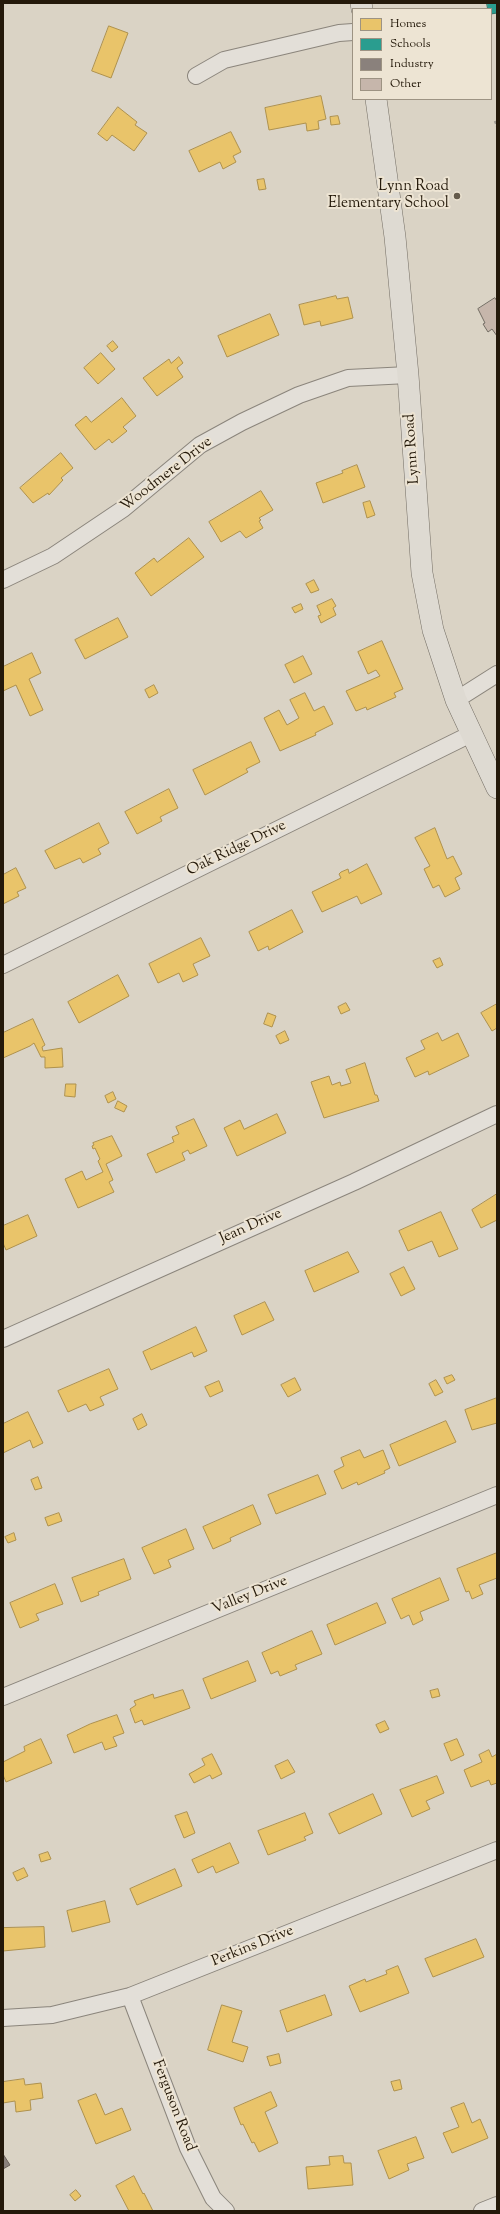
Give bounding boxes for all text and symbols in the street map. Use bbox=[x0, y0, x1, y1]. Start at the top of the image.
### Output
legend bbox=[352, 8, 492, 100]
text: Homes bbox=[390, 15, 426, 33]
text: Schools bbox=[390, 35, 431, 53]
text: Industry bbox=[390, 55, 434, 73]
text: Other bbox=[390, 75, 421, 93]
place label: Lynn Road Elementary School bbox=[328, 178, 449, 213]
marker: Lynn Road Elementary School bbox=[452, 191, 462, 201]
street label: Lynn Road bbox=[402, 413, 424, 485]
street label: Woodmere Drive bbox=[118, 434, 216, 516]
street label: Oak Ridge Drive bbox=[185, 817, 289, 881]
street label: Jean Drive bbox=[217, 1205, 285, 1249]
street label: Valley Drive bbox=[210, 1573, 290, 1619]
street label: Perkins Drive bbox=[209, 1922, 297, 1972]
street label: Ferguson Road bbox=[147, 2058, 199, 2154]

